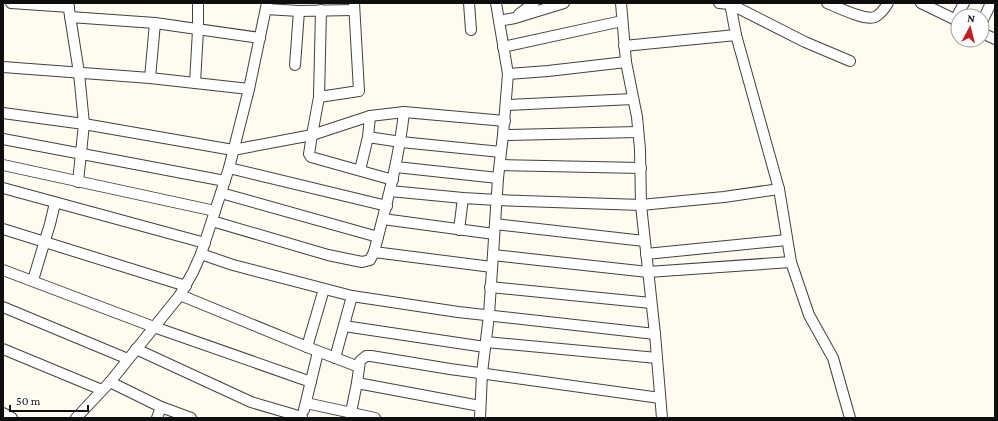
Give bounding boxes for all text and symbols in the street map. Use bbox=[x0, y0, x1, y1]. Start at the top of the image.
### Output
north arrow bbox=[950, 8, 990, 48]
text: N bbox=[967, 12, 976, 25]
scale bar bbox=[10, 387, 88, 413]
text: 50 m bbox=[16, 394, 41, 408]

